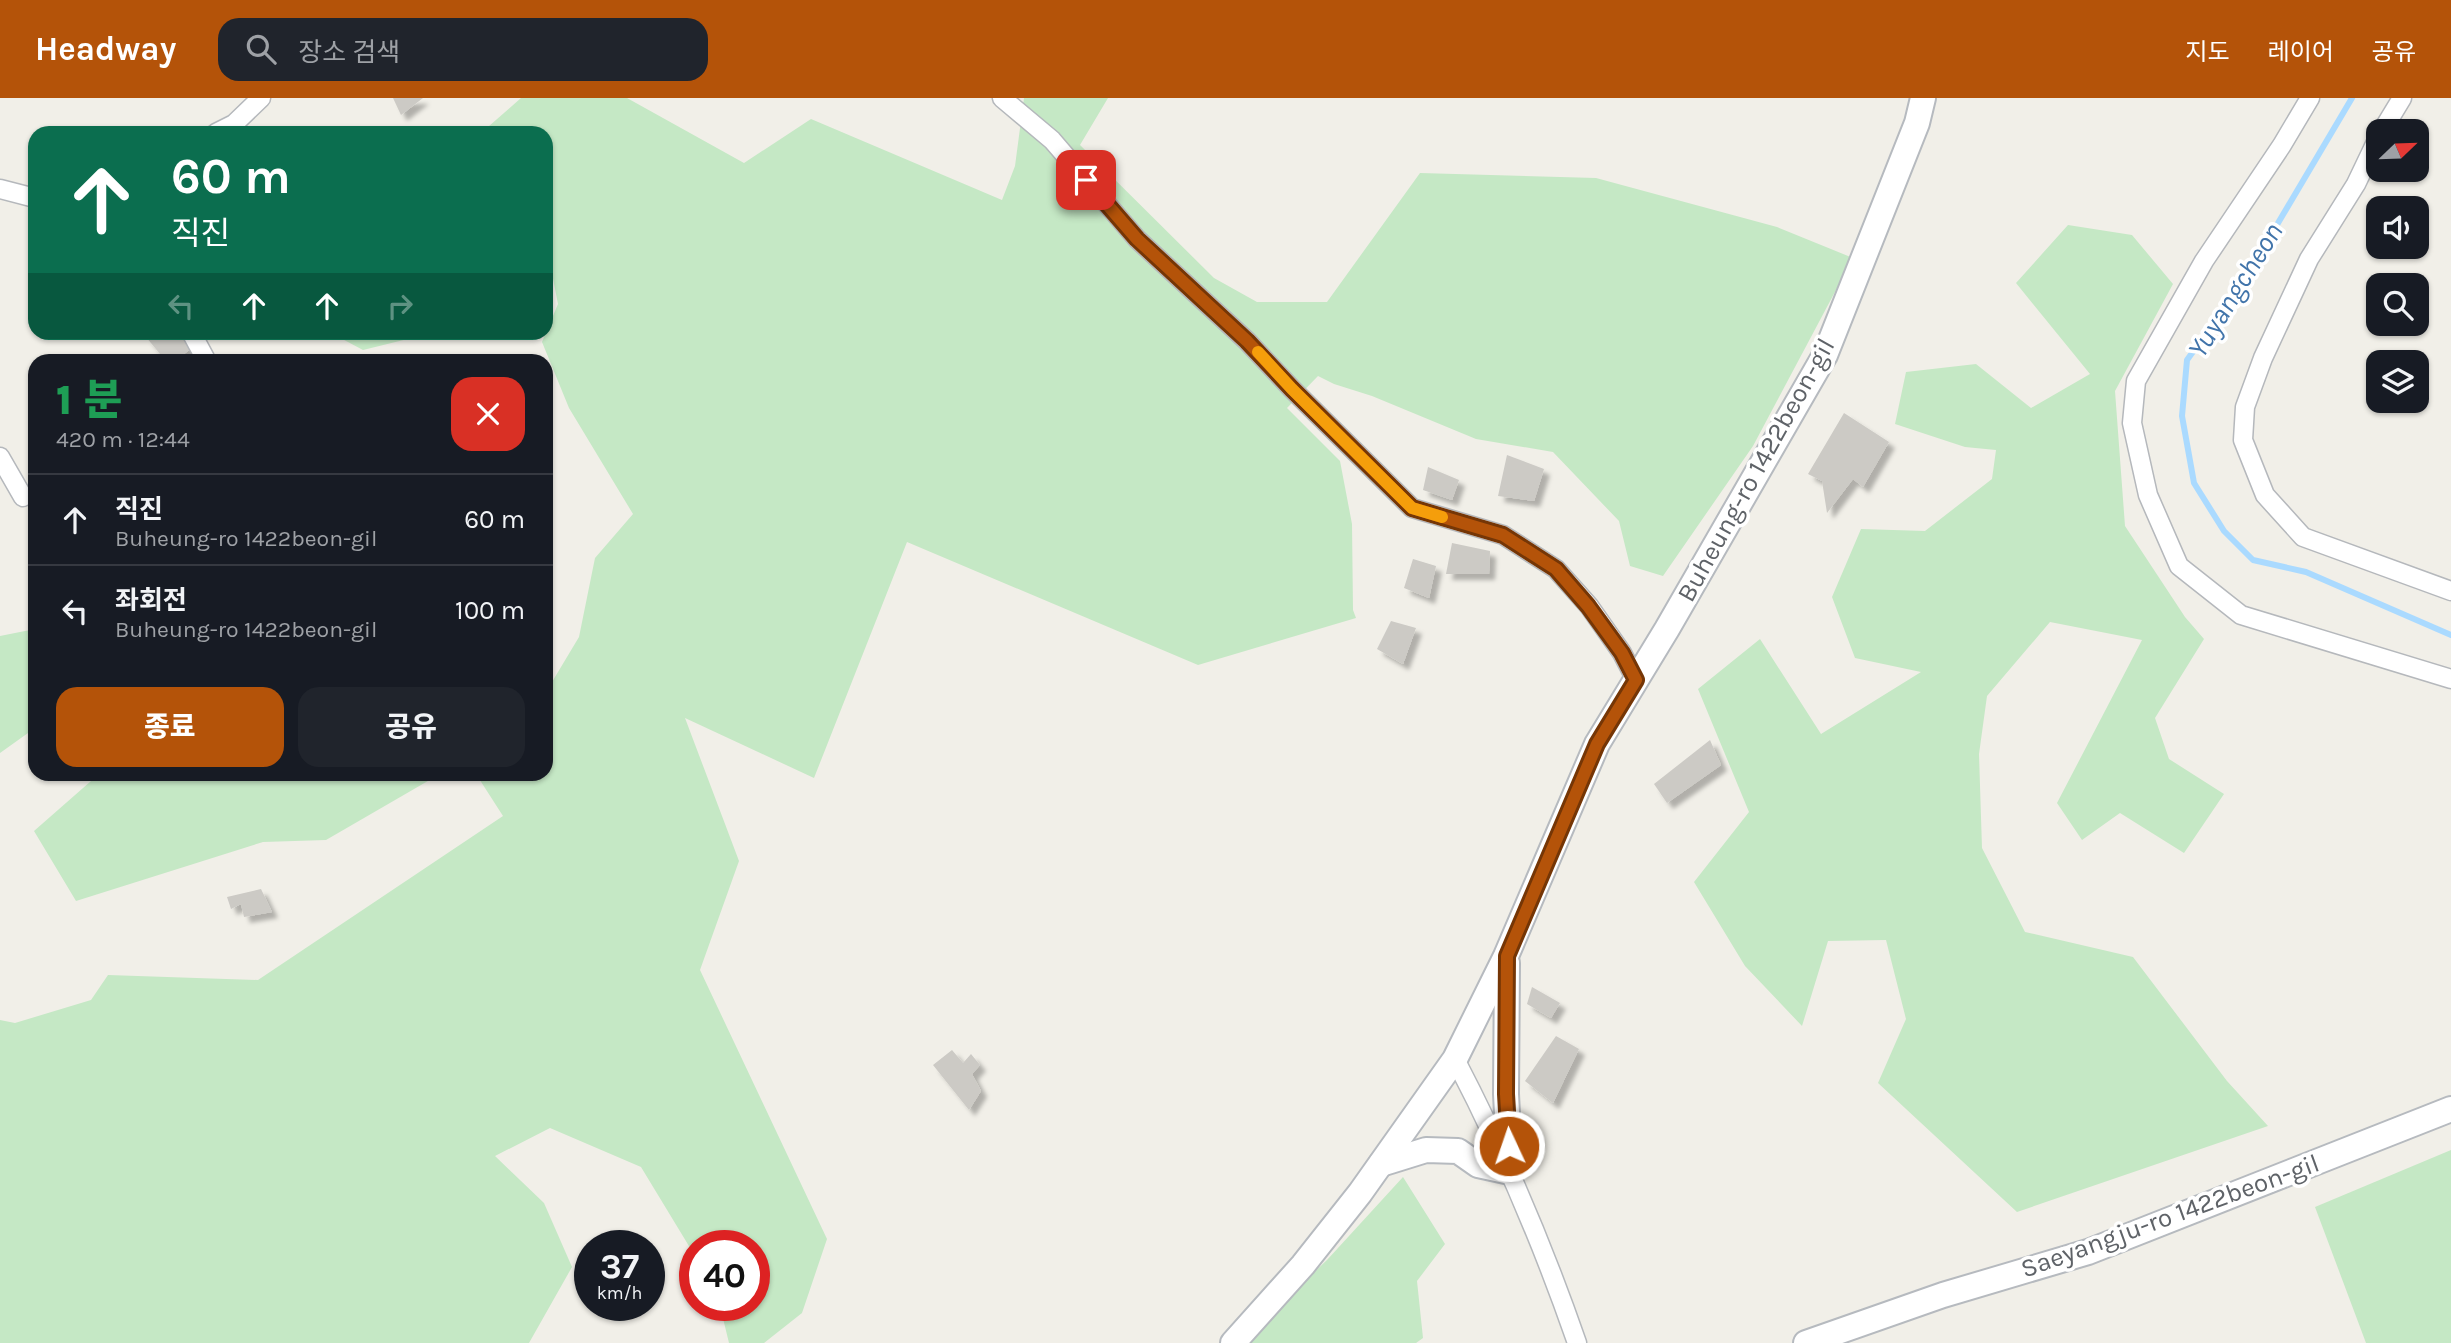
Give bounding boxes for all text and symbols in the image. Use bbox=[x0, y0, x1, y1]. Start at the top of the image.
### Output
search box bbox=[218, 18, 708, 81]
text: Headway bbox=[35, 30, 176, 68]
icon: search bbox=[242, 30, 280, 68]
text: 장소 검색 bbox=[298, 37, 400, 68]
text: 지도 bbox=[2185, 38, 2230, 66]
text: 레이어 bbox=[2268, 38, 2334, 66]
text: 공유 bbox=[2372, 38, 2416, 66]
north arrow bbox=[2366, 119, 2429, 182]
map controls bbox=[2366, 119, 2429, 413]
text: 60 m bbox=[171, 148, 291, 205]
pin bbox=[1056, 150, 1116, 210]
icon: ahead bbox=[56, 154, 147, 245]
icon: arrive bbox=[1067, 161, 1105, 199]
button: sound bbox=[2366, 196, 2429, 259]
text: 직진 bbox=[171, 215, 230, 252]
water label: Yuyangcheon bbox=[2180, 216, 2290, 364]
button: search bbox=[2366, 273, 2429, 336]
icon: left bbox=[162, 287, 200, 325]
icon: ahead bbox=[235, 287, 273, 325]
icon: ahead bbox=[308, 287, 346, 325]
icon: right bbox=[381, 287, 419, 325]
street label: Buheung-ro 1422beon-gil bbox=[1671, 333, 1841, 607]
button: layers bbox=[2366, 350, 2429, 413]
text: 1 분 bbox=[56, 375, 122, 425]
button: close bbox=[451, 377, 525, 451]
text: 420 m · 12:44 bbox=[56, 426, 190, 453]
text: 직진 bbox=[115, 494, 163, 525]
icon: ahead bbox=[56, 501, 94, 539]
text: 60 m bbox=[464, 504, 525, 535]
text: Buheung-ro 1422beon-gil bbox=[115, 525, 377, 552]
text: 좌회전 bbox=[115, 585, 187, 616]
icon: left bbox=[56, 592, 94, 630]
text: 100 m bbox=[455, 595, 525, 626]
text: Buheung-ro 1422beon-gil bbox=[115, 616, 377, 643]
button: 종료 bbox=[56, 687, 284, 767]
button: 공유 bbox=[298, 687, 525, 767]
position arrow bbox=[1472, 1109, 1546, 1183]
street label: Saeyangju-ro 1422beon-gil bbox=[2016, 1147, 2324, 1285]
speed limit sign: 40 bbox=[679, 1230, 770, 1321]
text: 37 bbox=[600, 1246, 639, 1287]
text: km/h bbox=[597, 1282, 642, 1304]

